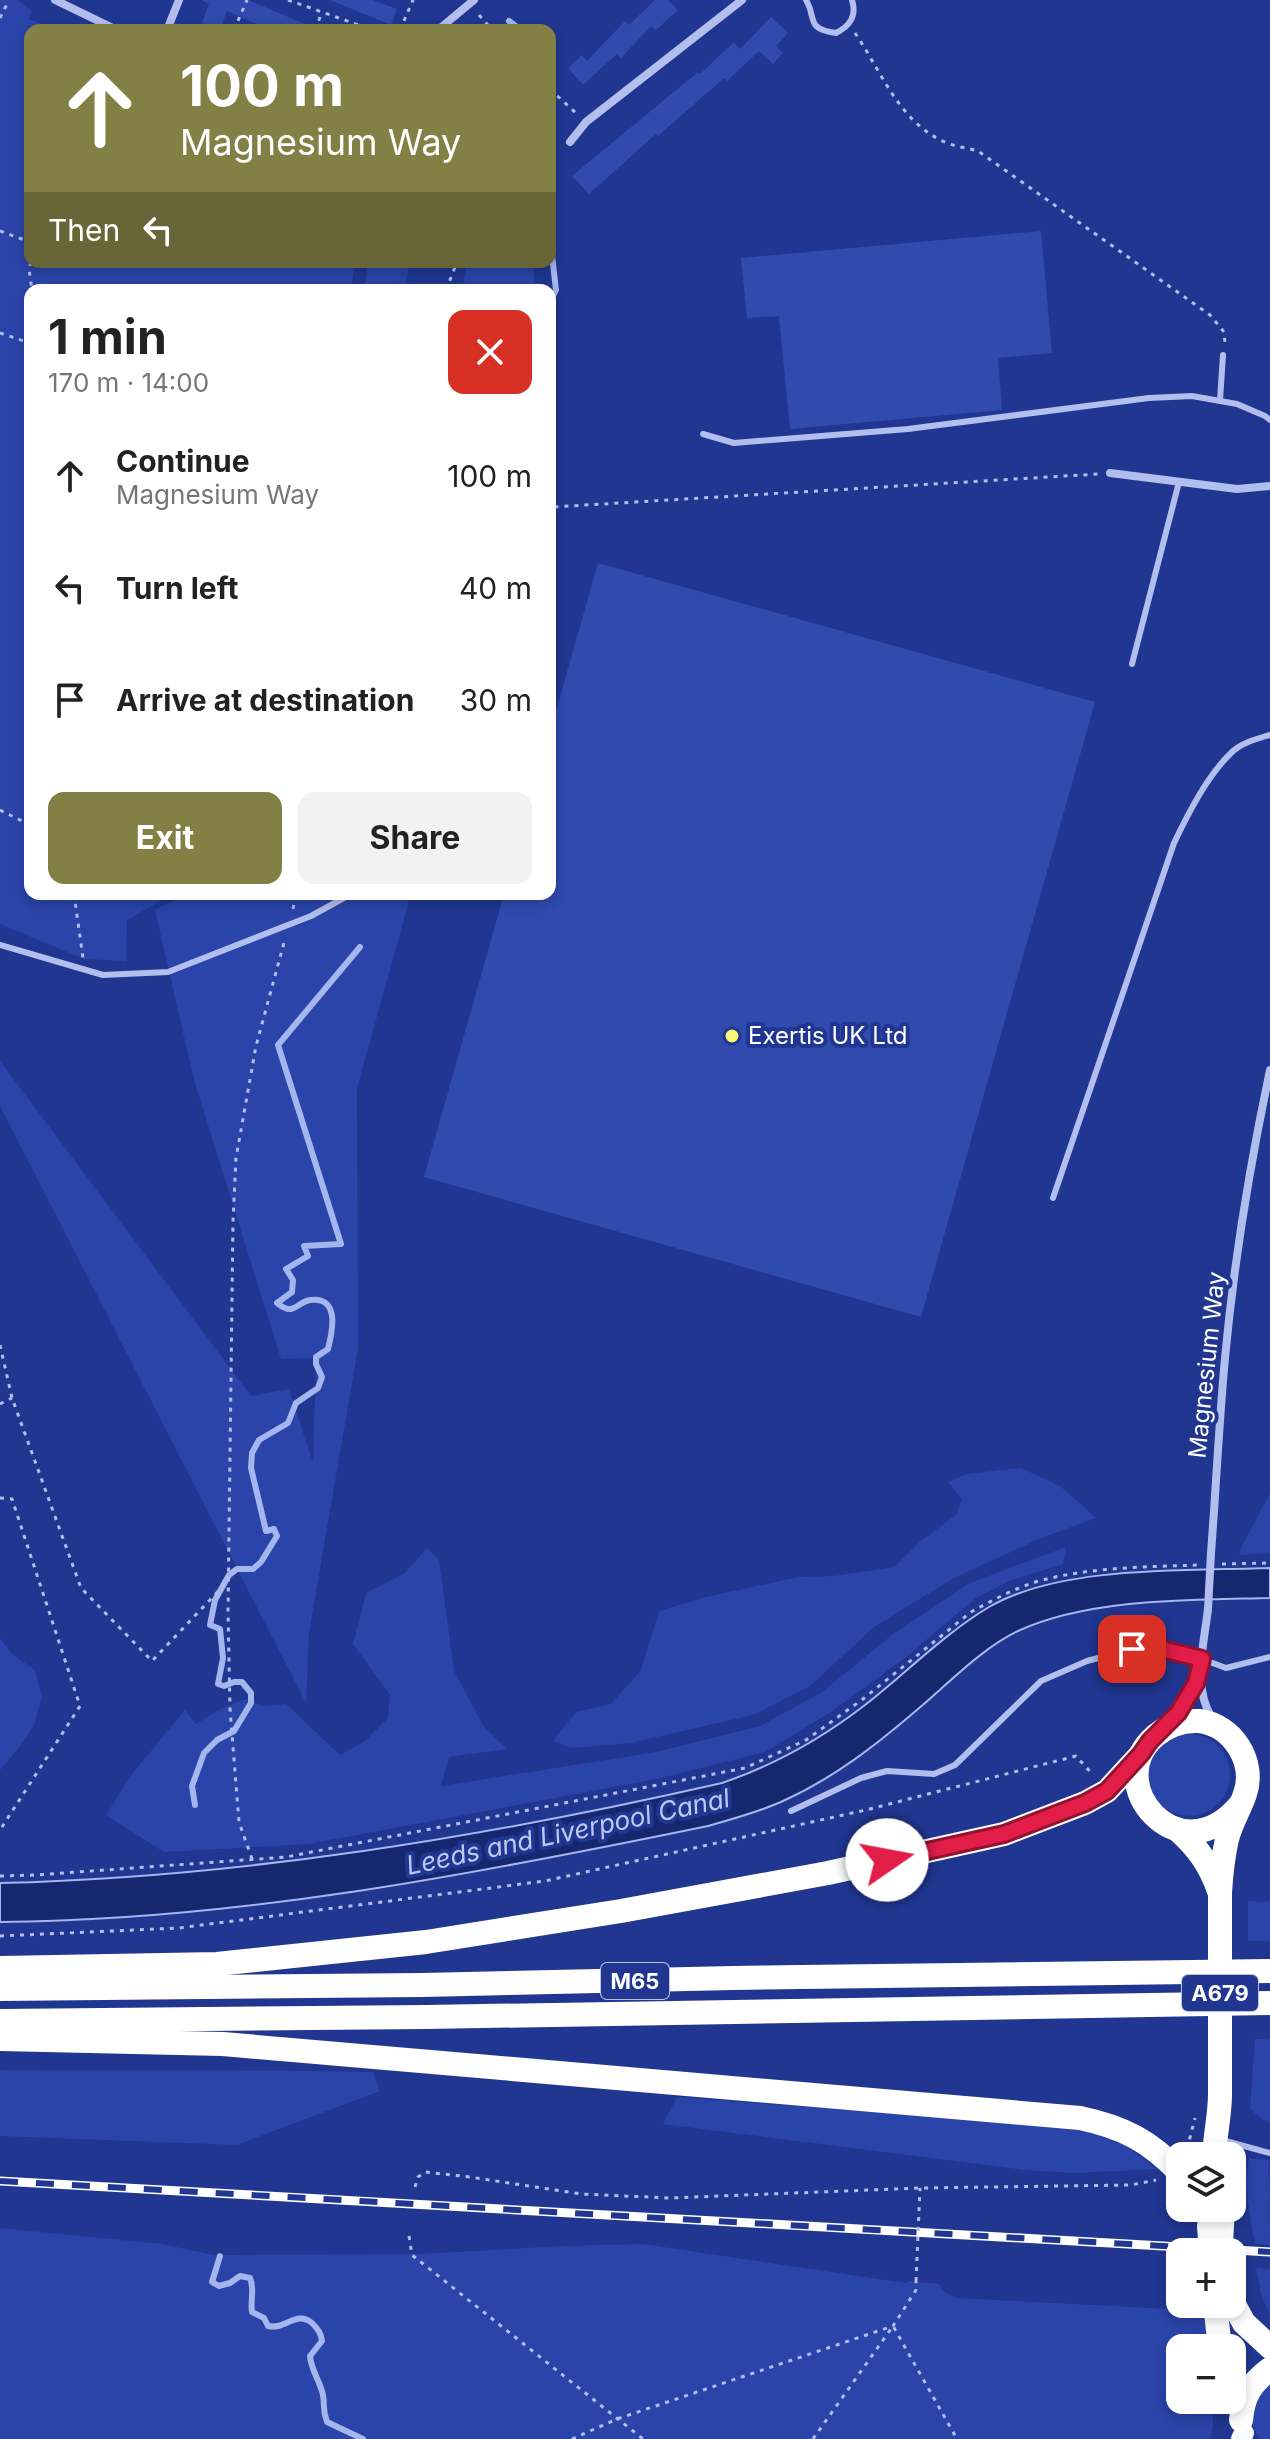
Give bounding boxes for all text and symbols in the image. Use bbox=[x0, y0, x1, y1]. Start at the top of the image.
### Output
text: 100 m bbox=[180, 52, 344, 120]
icon: ahead bbox=[48, 56, 152, 160]
text: Magnesium Way bbox=[180, 120, 461, 164]
icon: left bbox=[136, 208, 180, 252]
text: Then bbox=[48, 212, 120, 248]
text: 1 min bbox=[48, 307, 167, 366]
button: close bbox=[448, 310, 532, 394]
text: 170 m · 14:00 bbox=[48, 367, 209, 398]
text: Continue bbox=[116, 443, 250, 479]
icon: ahead bbox=[48, 454, 92, 498]
text: 100 m bbox=[447, 458, 532, 494]
text: Magnesium Way bbox=[116, 479, 319, 510]
icon: left bbox=[48, 566, 92, 610]
text: Turn left bbox=[116, 570, 238, 606]
text: 40 m bbox=[459, 570, 532, 606]
icon: arrive bbox=[48, 678, 92, 722]
text: Arrive at destination bbox=[116, 682, 414, 718]
text: 30 m bbox=[460, 682, 532, 718]
button: Exit bbox=[48, 792, 282, 884]
button: Share bbox=[298, 792, 532, 884]
place label: Exertis UK Ltd bbox=[748, 1021, 908, 1050]
marker: Exertis UK Ltd bbox=[723, 1027, 741, 1045]
street label: Magnesium Way bbox=[1182, 1270, 1231, 1460]
pin bbox=[1098, 1615, 1166, 1683]
icon: arrive bbox=[1110, 1627, 1154, 1671]
water label: Leeds and Liverpool Canal bbox=[403, 1782, 733, 1881]
position arrow bbox=[845, 1818, 929, 1902]
road number: M65 bbox=[601, 1963, 669, 1999]
road number: A679 bbox=[1182, 1975, 1258, 2011]
map controls bbox=[1166, 2142, 1246, 2414]
button: layers bbox=[1166, 2142, 1246, 2222]
button: + bbox=[1166, 2238, 1246, 2318]
button: − bbox=[1166, 2334, 1246, 2414]

